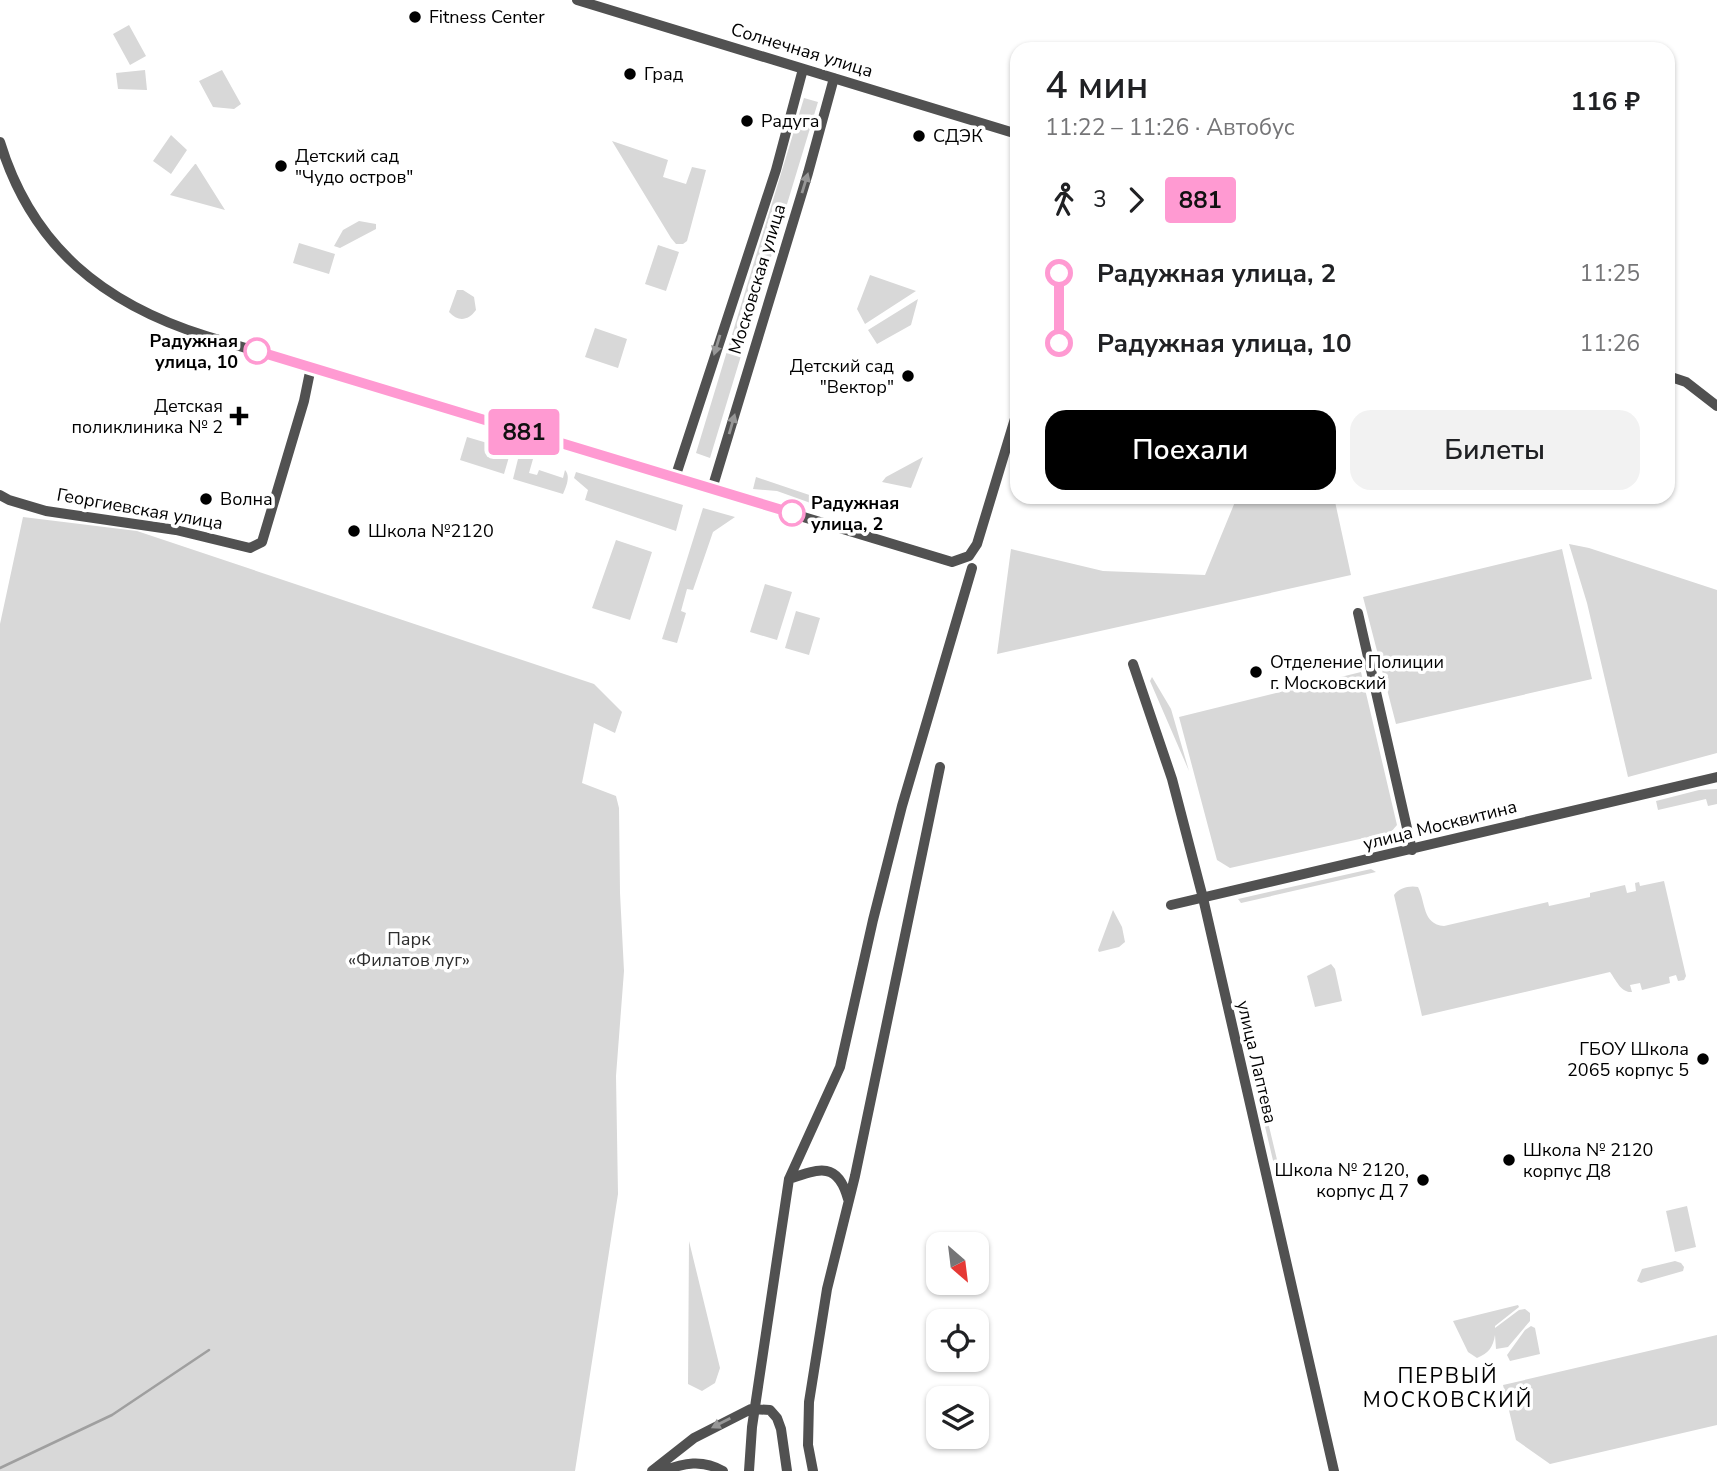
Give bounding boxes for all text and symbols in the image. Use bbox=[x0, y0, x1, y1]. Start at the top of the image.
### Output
place label: Fitness Center bbox=[429, 5, 545, 29]
marker: Fitness Center bbox=[407, 9, 423, 25]
street label: Солнечная улица bbox=[728, 17, 876, 83]
text: 4 мин bbox=[1045, 60, 1148, 111]
place label: Град bbox=[644, 62, 684, 86]
marker: Град bbox=[622, 66, 638, 82]
text: 116 ₽ bbox=[1571, 84, 1640, 119]
place label: Радуга bbox=[761, 109, 820, 133]
text: 11:22 – 11:26 · Автобус bbox=[1045, 112, 1295, 143]
marker: Радуга bbox=[739, 113, 755, 129]
place label: СДЭК bbox=[933, 124, 983, 148]
marker: СДЭК bbox=[911, 128, 927, 144]
place label: Детский сад "Чудо остров" bbox=[295, 144, 413, 189]
marker: Детский сад "Чудо остров" bbox=[273, 158, 289, 174]
one-way arrow bbox=[800, 172, 810, 193]
icon: walk bbox=[1045, 181, 1083, 219]
icon: forward bbox=[1117, 181, 1155, 219]
text: 3 bbox=[1093, 184, 1107, 215]
text: 881 bbox=[1179, 184, 1222, 216]
street label: Московская улица bbox=[723, 201, 791, 357]
text: Радужная улица, 2 bbox=[1097, 256, 1336, 291]
text: 11:25 bbox=[1580, 258, 1640, 289]
text: Радужная улица, 10 bbox=[1097, 326, 1352, 361]
text: 11:26 bbox=[1580, 328, 1640, 359]
place label: Радужная улица, 10 bbox=[150, 329, 238, 374]
one-way arrow bbox=[712, 334, 722, 355]
marker: Радужная улица, 10 bbox=[244, 338, 270, 364]
place label: Детский сад "Вектор" bbox=[790, 354, 894, 399]
marker: Детский сад "Вектор" bbox=[900, 368, 916, 384]
place label: Детская поликлиника № 2 bbox=[72, 394, 223, 439]
marker: Детская поликлиника № 2 bbox=[229, 406, 249, 426]
line badge: 881 bbox=[484, 409, 564, 455]
button: Поехали bbox=[1045, 410, 1336, 490]
button: Билеты bbox=[1350, 410, 1640, 490]
one-way arrow bbox=[727, 413, 738, 435]
text: 881 bbox=[502, 416, 546, 448]
street label: Георгиевская улица bbox=[55, 483, 225, 535]
place label: Волна bbox=[220, 487, 273, 511]
marker: Волна bbox=[198, 491, 214, 507]
place label: Радужная улица, 2 bbox=[811, 491, 899, 536]
marker: Радужная улица, 2 bbox=[779, 500, 805, 526]
place label: Школа №2120 bbox=[368, 519, 494, 543]
marker: Школа №2120 bbox=[346, 523, 362, 539]
place label: Отделение Полиции г. Московский bbox=[1270, 650, 1444, 695]
marker: Отделение Полиции г. Московский bbox=[1248, 664, 1264, 680]
street label: улица Москвитина bbox=[1361, 794, 1519, 856]
park label: Парк «Филатов луг» bbox=[348, 927, 470, 972]
street label: улица Лаптева bbox=[1231, 998, 1283, 1126]
place label: ГБОУ Школа 2065 корпус 5 bbox=[1567, 1037, 1689, 1082]
marker: ГБОУ Школа 2065 корпус 5 bbox=[1695, 1051, 1711, 1067]
place label: Школа № 2120 корпус Д8 bbox=[1523, 1138, 1653, 1183]
marker: Школа № 2120 корпус Д8 bbox=[1501, 1152, 1517, 1168]
place label: Школа № 2120, корпус Д 7 bbox=[1275, 1158, 1409, 1203]
marker: Школа № 2120, корпус Д 7 bbox=[1415, 1172, 1431, 1188]
north arrow bbox=[926, 1232, 989, 1295]
map controls bbox=[926, 1232, 989, 1449]
button: locate bbox=[926, 1309, 989, 1372]
district label: ПЕРВЫЙ МОСКОВСКИЙ bbox=[1363, 1362, 1533, 1414]
button: layers bbox=[926, 1386, 989, 1449]
one-way arrow bbox=[711, 1418, 731, 1429]

